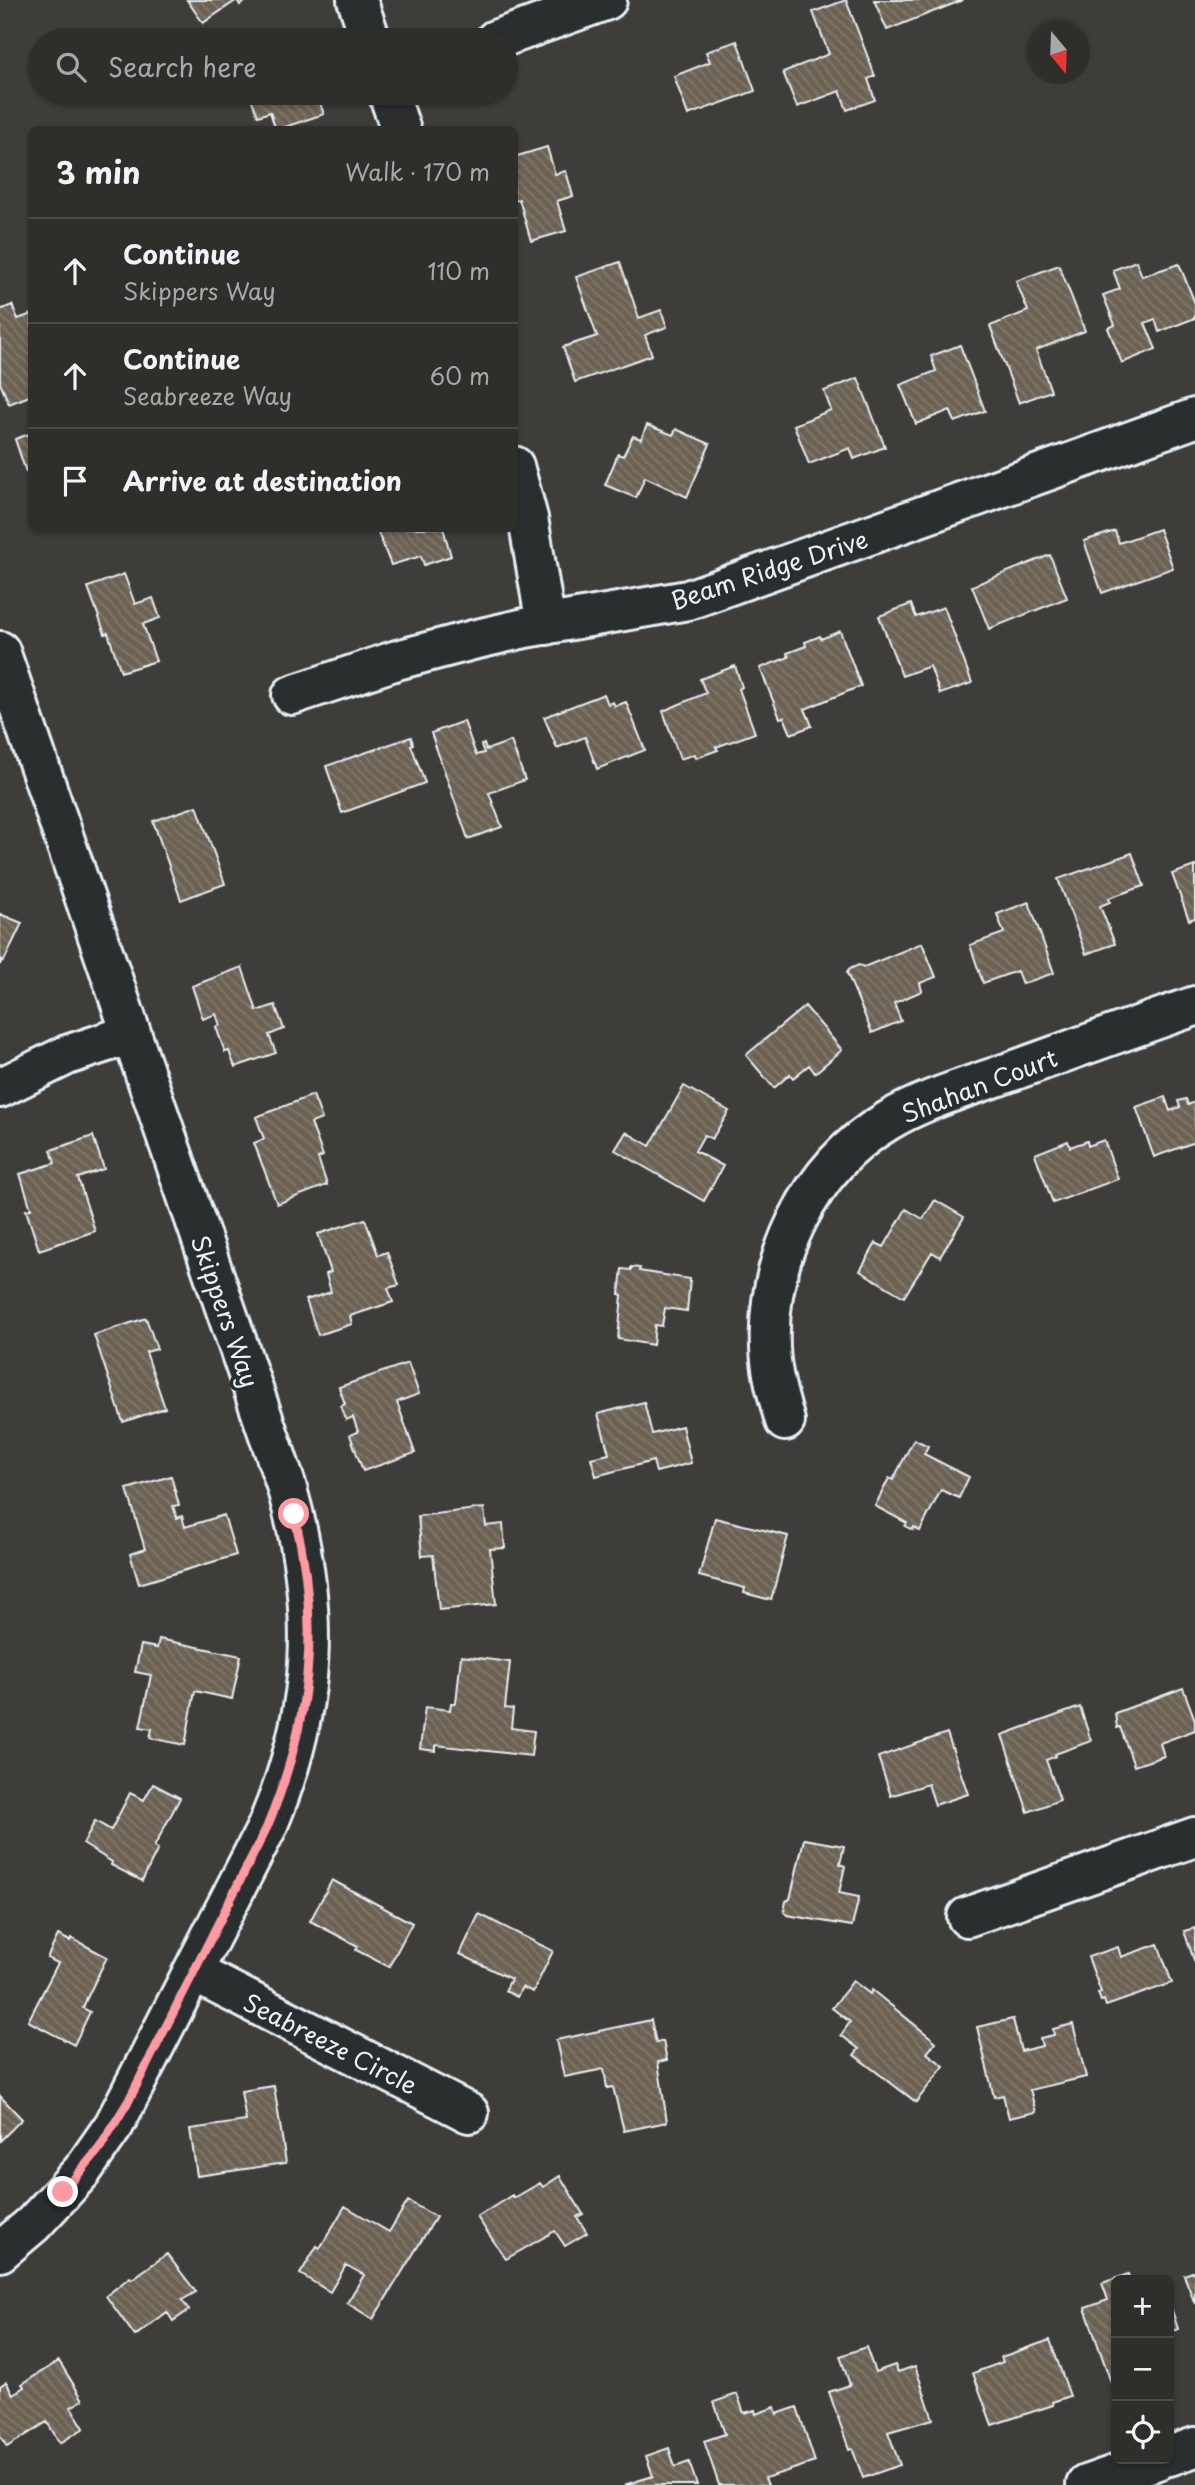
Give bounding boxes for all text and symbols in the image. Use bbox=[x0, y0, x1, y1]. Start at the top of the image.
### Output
north arrow bbox=[1027, 21, 1090, 84]
search box bbox=[28, 28, 518, 105]
text: Search here bbox=[108, 47, 257, 86]
icon: search bbox=[52, 48, 90, 86]
text: 3 min bbox=[56, 149, 141, 194]
text: Walk · 170 m bbox=[345, 154, 490, 189]
text: Continue bbox=[123, 234, 240, 273]
icon: ahead bbox=[56, 252, 94, 290]
text: 110 m bbox=[428, 253, 490, 288]
text: Skippers Way bbox=[123, 273, 276, 308]
text: Continue bbox=[123, 339, 240, 378]
icon: ahead bbox=[56, 357, 94, 395]
text: 60 m bbox=[430, 358, 490, 393]
text: Seabreeze Way bbox=[123, 378, 292, 413]
text: Arrive at destination bbox=[123, 461, 402, 500]
icon: arrive bbox=[56, 462, 94, 500]
street label: Beam Ridge Drive bbox=[666, 520, 872, 618]
street label: Shahan Court bbox=[896, 1039, 1062, 1131]
street label: Skippers Way bbox=[183, 1230, 269, 1392]
route start bbox=[278, 1498, 309, 1529]
street label: Seabreeze Circle bbox=[238, 1984, 424, 2102]
route end bbox=[47, 2176, 78, 2207]
map controls bbox=[1111, 2275, 1174, 2464]
button: + bbox=[1111, 2275, 1174, 2338]
button: − bbox=[1111, 2338, 1174, 2401]
button: locate bbox=[1111, 2401, 1174, 2464]

